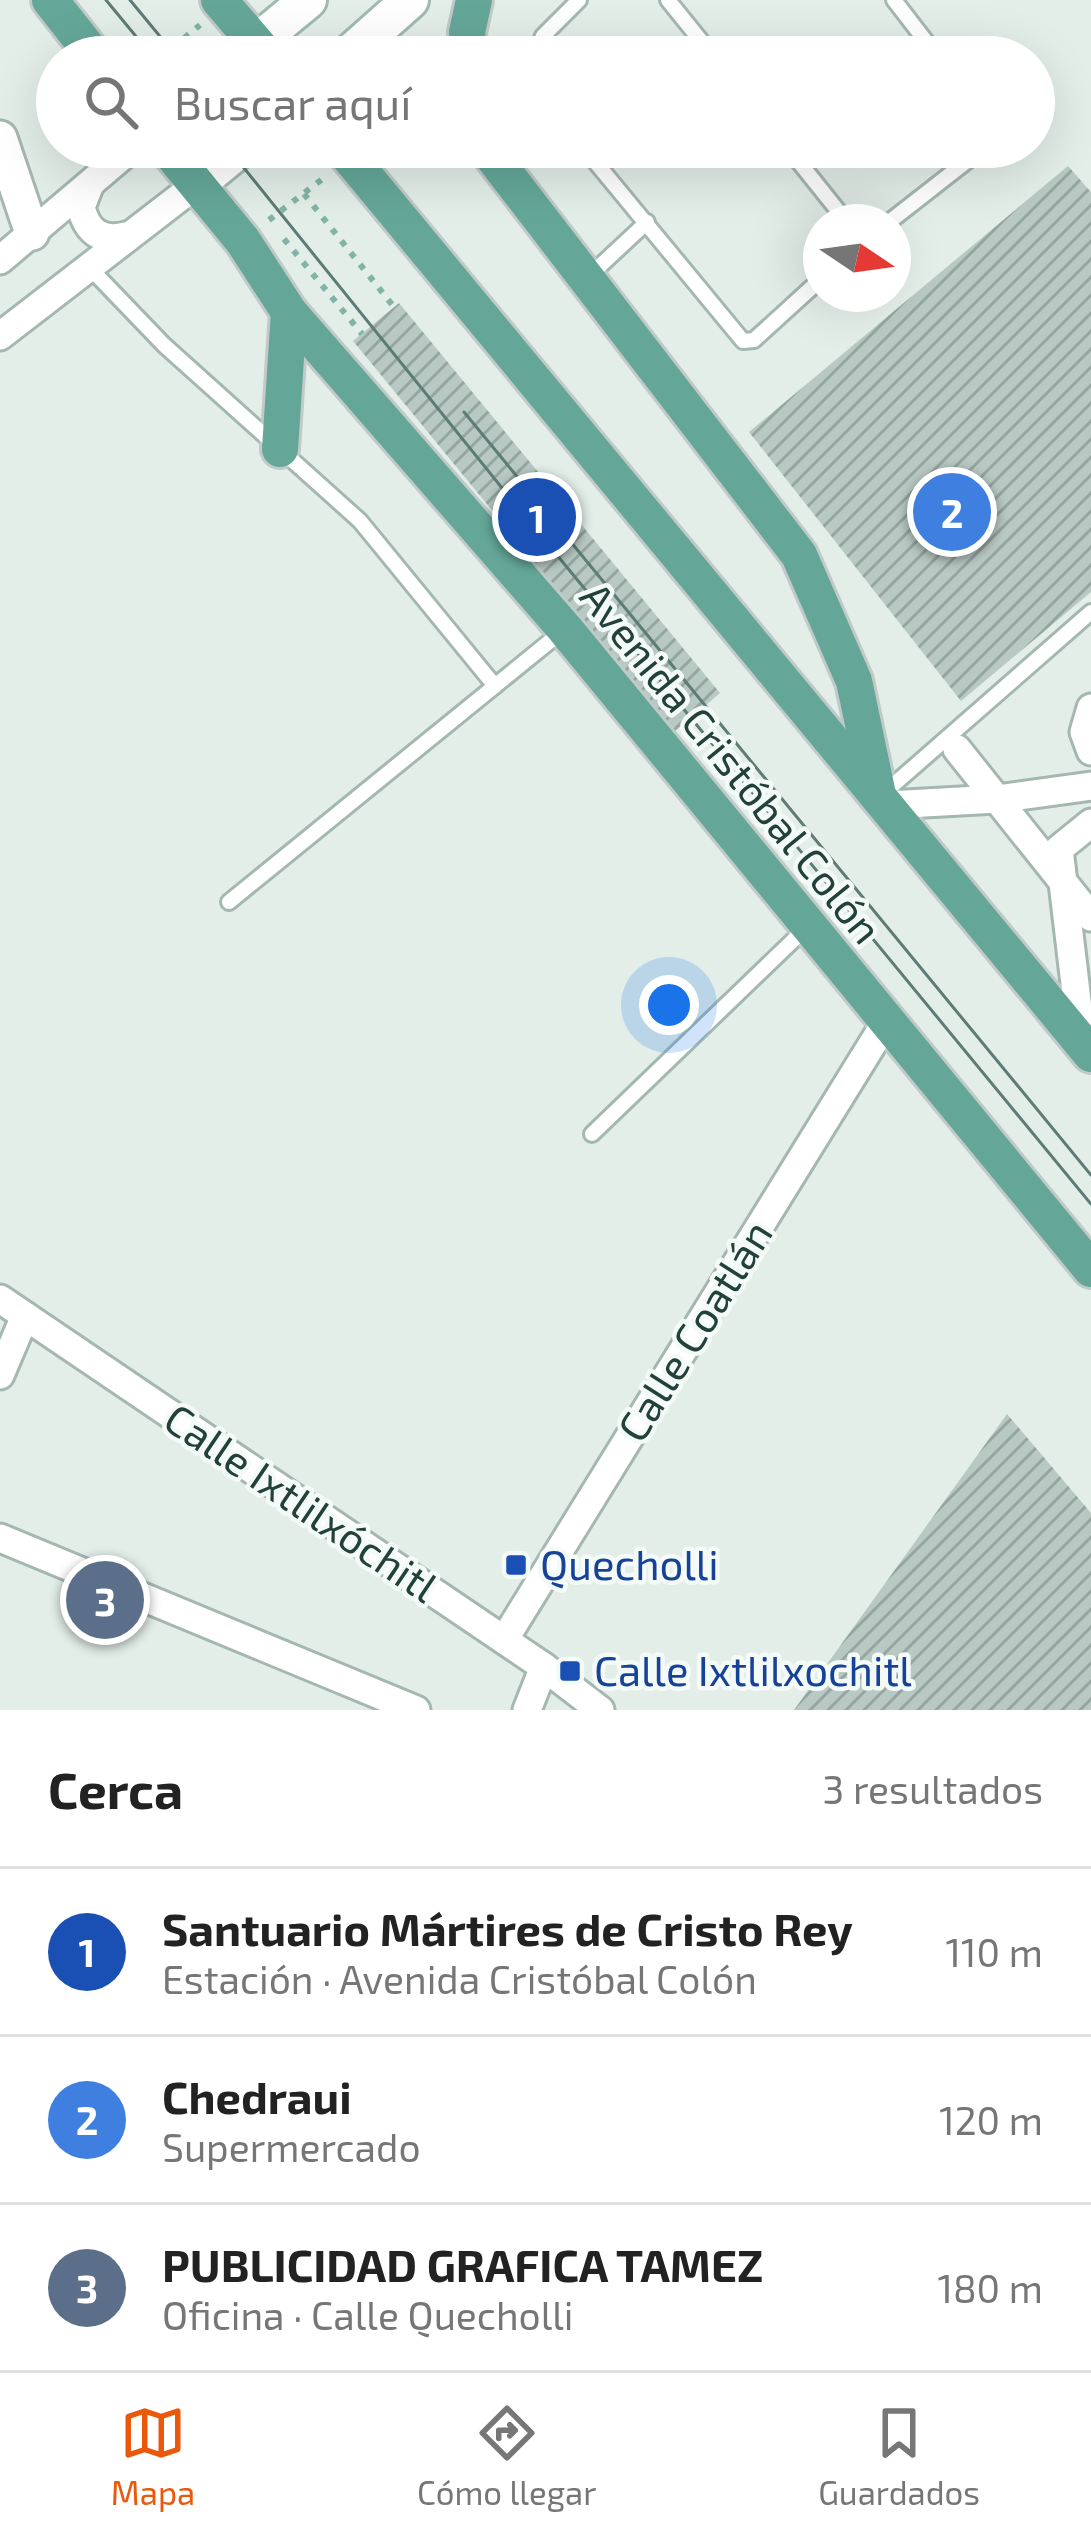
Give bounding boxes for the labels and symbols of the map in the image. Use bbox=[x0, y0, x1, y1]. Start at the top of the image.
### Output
north arrow bbox=[803, 204, 911, 312]
pin: 2 bbox=[913, 467, 991, 557]
pin: 1 bbox=[498, 472, 576, 562]
street label: Avenida Cristóbal Colón bbox=[572, 571, 894, 952]
your location bbox=[639, 975, 699, 1035]
street label: Calle Coatlán bbox=[606, 1210, 781, 1449]
street label: Calle Ixtlilxóchitl bbox=[156, 1392, 448, 1611]
place label: Quecholli bbox=[540, 1538, 719, 1589]
marker: Quecholli bbox=[503, 1552, 529, 1578]
pin: 3 bbox=[66, 1555, 144, 1645]
place label: Calle Ixtlilxochitl bbox=[594, 1644, 912, 1694]
marker: Calle Ixtlilxochitl bbox=[557, 1658, 583, 1684]

